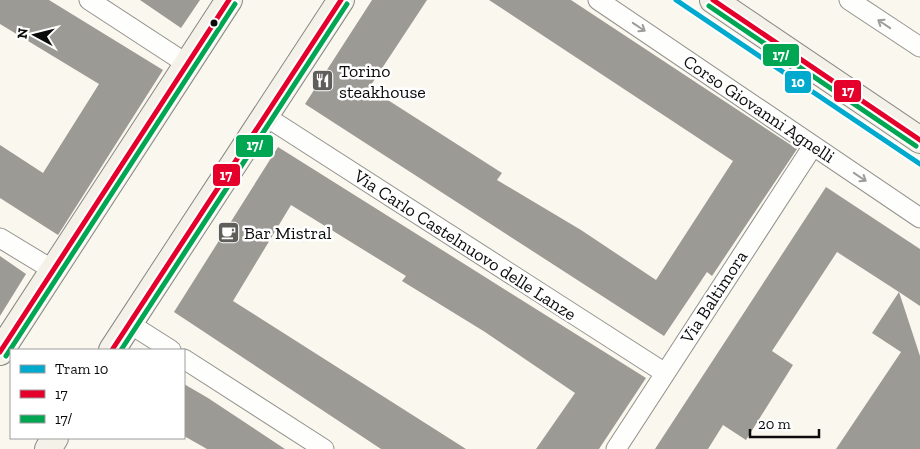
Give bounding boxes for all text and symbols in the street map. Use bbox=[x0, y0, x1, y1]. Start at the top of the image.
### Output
north arrow bbox=[10, 10, 60, 60]
unlabelled marker bbox=[209, 18, 219, 28]
one-way arrow bbox=[878, 19, 892, 29]
one-way arrow bbox=[631, 22, 645, 32]
text: N bbox=[14, 27, 32, 40]
line badge: 17/ bbox=[762, 43, 800, 67]
text: 17/ bbox=[772, 47, 790, 64]
street label: Corso Giovanni Agnelli bbox=[679, 50, 839, 168]
place label: Torino steakhouse bbox=[339, 60, 426, 103]
restaurant icon: Torino steakhouse bbox=[311, 69, 335, 93]
line badge: 10 bbox=[784, 70, 812, 94]
text: 10 bbox=[791, 74, 805, 91]
line badge: 17 bbox=[833, 79, 862, 103]
text: 17 bbox=[842, 83, 854, 100]
line badge: 17/ bbox=[235, 134, 274, 158]
text: 17/ bbox=[246, 137, 264, 154]
line badge: 17 bbox=[212, 163, 241, 187]
street label: Via Carlo Castelnuovo delle Lanze bbox=[349, 164, 580, 325]
text: 17 bbox=[220, 167, 232, 184]
one-way arrow bbox=[853, 172, 867, 183]
cafe icon: Bar Mistral bbox=[216, 221, 240, 245]
place label: Bar Mistral bbox=[244, 222, 332, 244]
street label: Via Baltimora bbox=[675, 246, 752, 348]
legend bbox=[10, 349, 185, 439]
text: Tram 10 bbox=[55, 360, 108, 378]
text: 17 bbox=[55, 385, 68, 403]
scale bar bbox=[750, 406, 819, 438]
text: 17/ bbox=[55, 410, 72, 428]
text: 20 m bbox=[758, 415, 791, 433]

